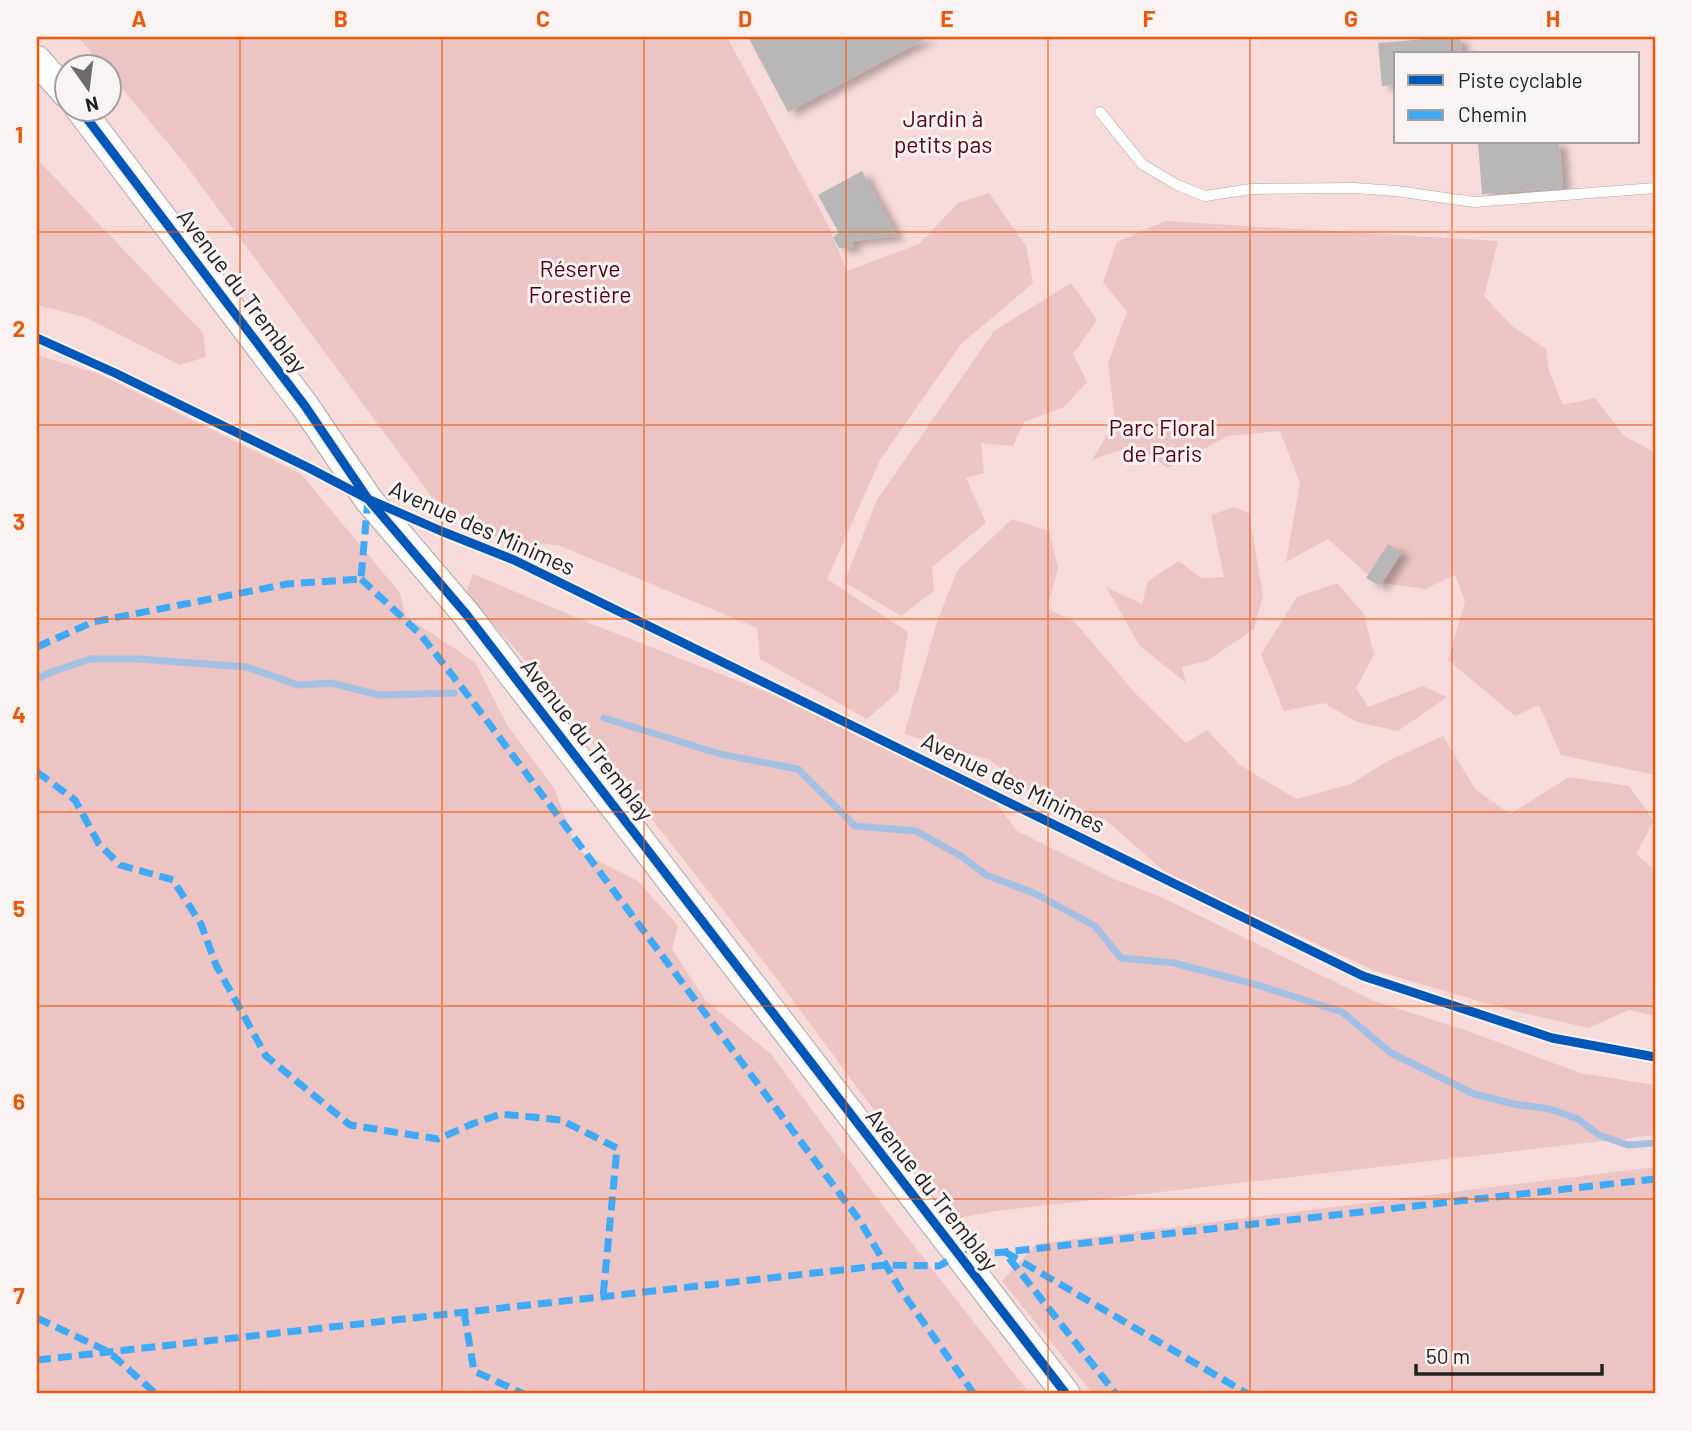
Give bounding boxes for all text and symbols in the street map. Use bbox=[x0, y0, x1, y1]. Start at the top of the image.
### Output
text: A bbox=[131, 4, 147, 32]
text: B bbox=[334, 4, 348, 32]
text: C bbox=[536, 4, 550, 32]
text: D bbox=[738, 4, 752, 32]
text: E bbox=[940, 4, 954, 32]
text: F bbox=[1143, 4, 1156, 32]
text: G bbox=[1344, 4, 1358, 32]
text: H bbox=[1546, 4, 1560, 32]
north arrow bbox=[52, 52, 122, 122]
legend bbox=[1394, 52, 1640, 144]
text: Piste cyclable bbox=[1458, 67, 1583, 92]
text: N bbox=[83, 92, 101, 118]
text: Chemin bbox=[1458, 101, 1527, 126]
park label: Jardin à petits pas bbox=[894, 104, 992, 158]
text: 1 bbox=[15, 120, 23, 148]
street label: Avenue du Tremblay bbox=[172, 203, 314, 378]
park label: Réserve Forestière bbox=[528, 254, 632, 308]
text: 2 bbox=[13, 314, 25, 342]
park label: Parc Floral de Paris bbox=[1109, 413, 1215, 467]
street label: Avenue des Minimes bbox=[385, 474, 580, 581]
text: 3 bbox=[13, 507, 25, 535]
street label: Avenue du Tremblay bbox=[516, 652, 660, 827]
text: 4 bbox=[12, 700, 26, 728]
street label: Avenue des Minimes bbox=[917, 726, 1110, 839]
text: 5 bbox=[13, 894, 25, 922]
text: 6 bbox=[13, 1087, 25, 1115]
street label: Avenue du Tremblay bbox=[861, 1102, 1005, 1277]
text: 7 bbox=[13, 1281, 25, 1309]
scale bar bbox=[1416, 1333, 1601, 1377]
text: 50 m bbox=[1426, 1343, 1470, 1368]

